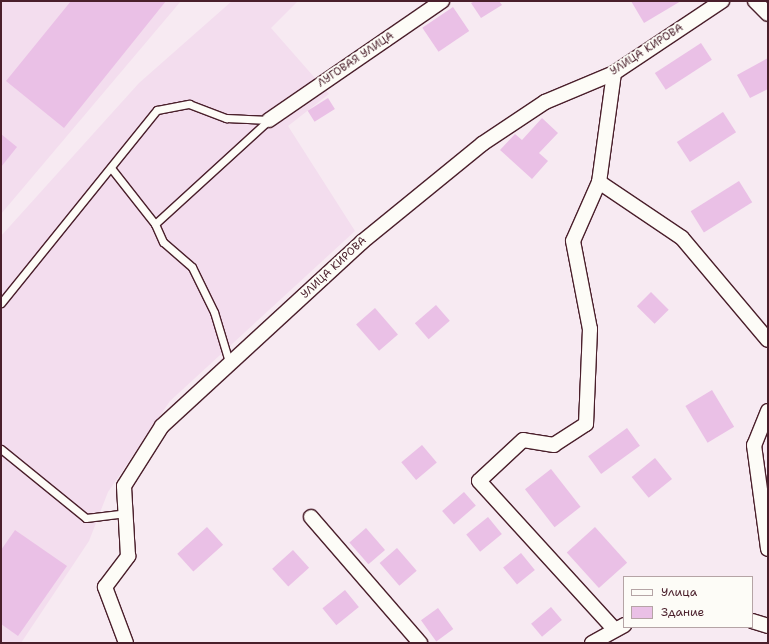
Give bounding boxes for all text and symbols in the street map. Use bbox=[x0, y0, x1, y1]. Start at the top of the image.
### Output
street label: УЛИЦА КИРОВА bbox=[608, 21, 686, 79]
street label: ЛУГОВАЯ УЛИЦА bbox=[315, 30, 397, 90]
street label: УЛИЦА КИРОВА bbox=[299, 234, 369, 302]
legend bbox=[623, 576, 753, 628]
text: Улица bbox=[661, 584, 697, 600]
text: Здание bbox=[661, 604, 704, 620]

